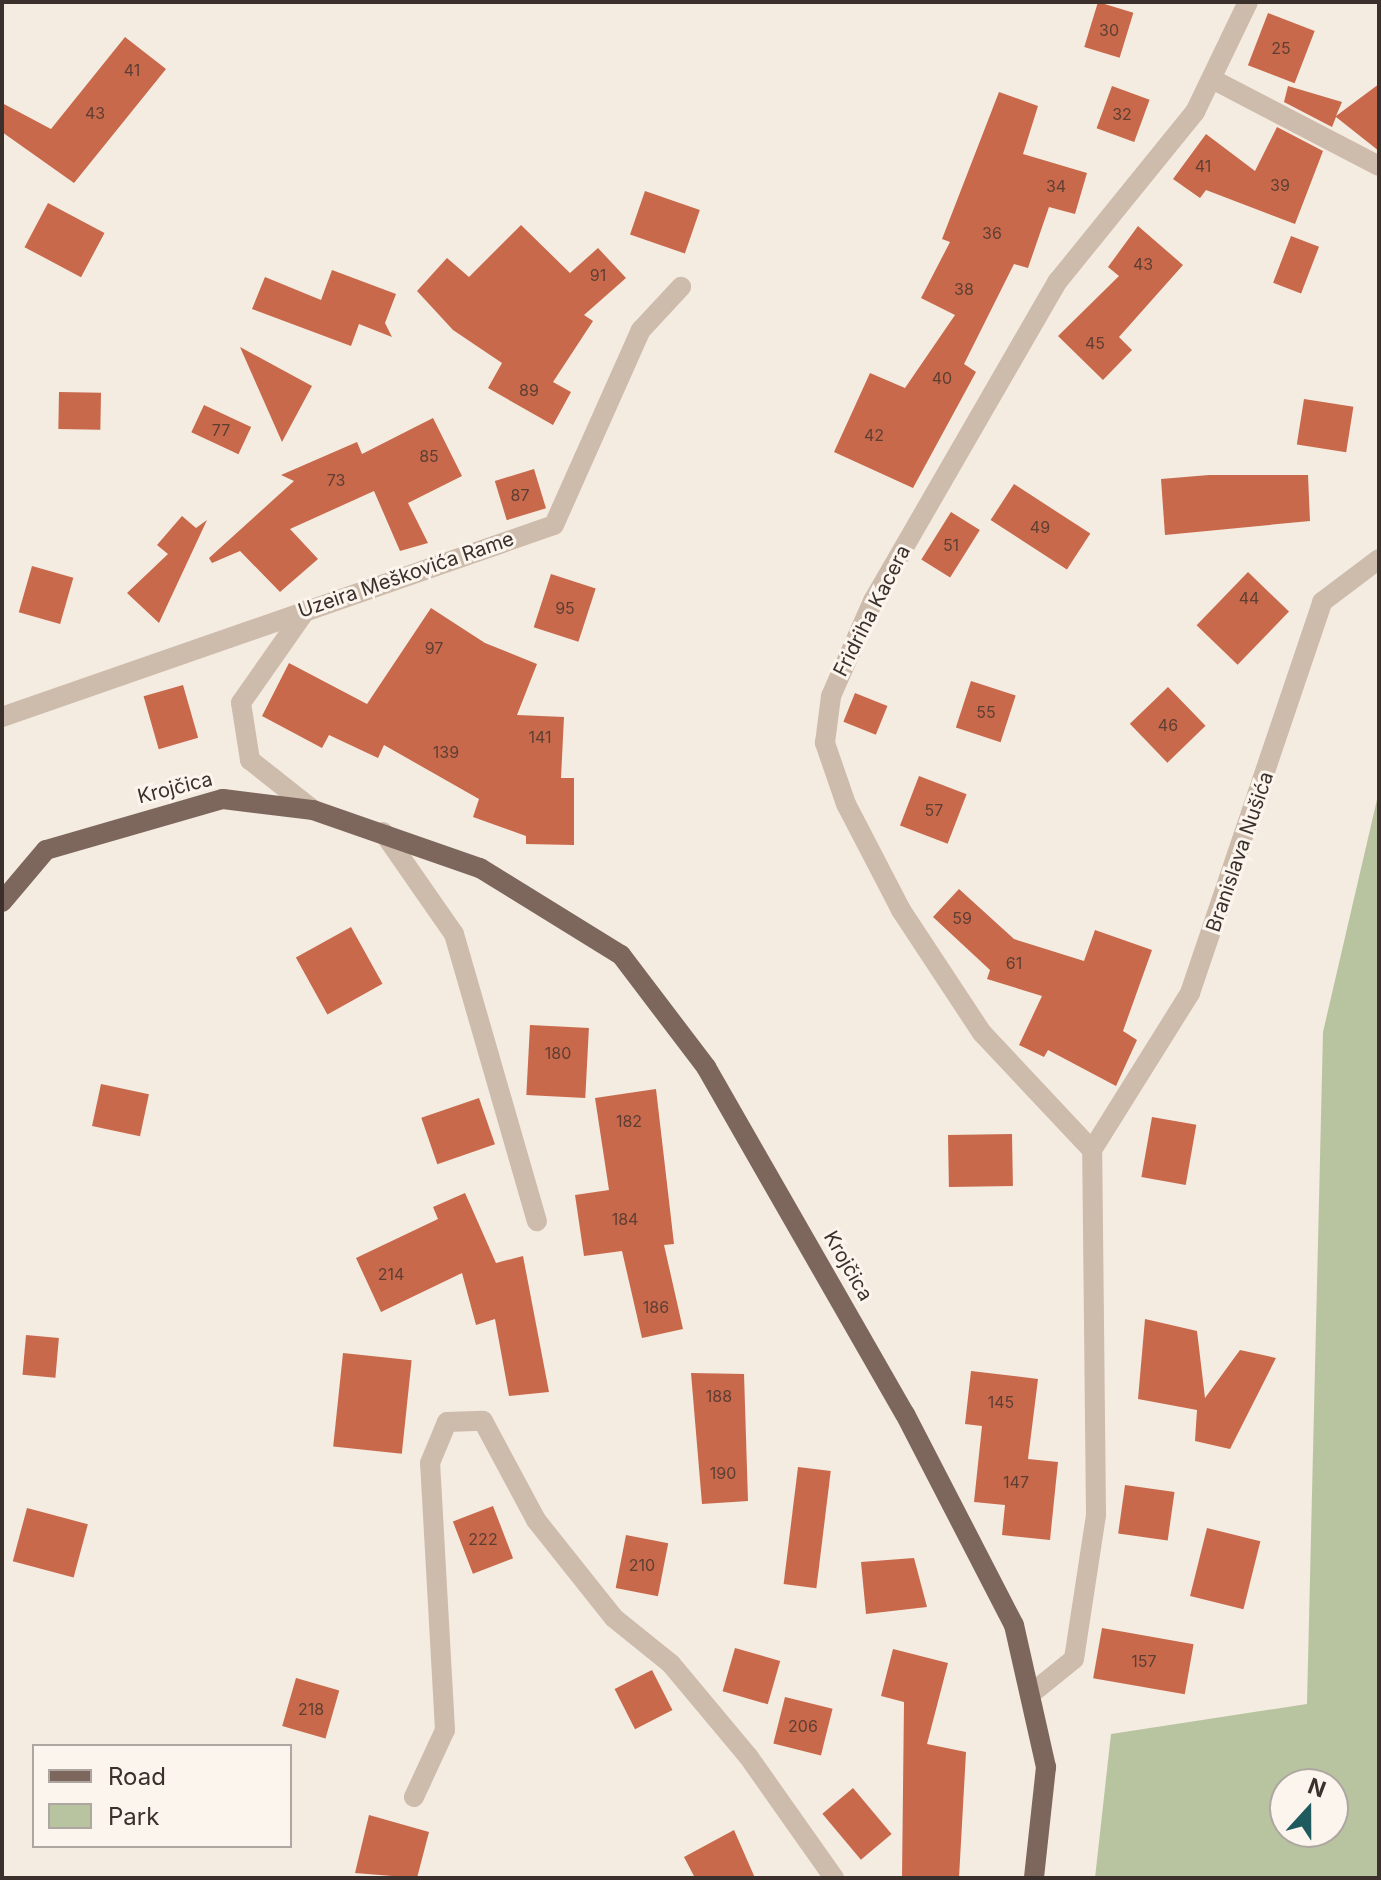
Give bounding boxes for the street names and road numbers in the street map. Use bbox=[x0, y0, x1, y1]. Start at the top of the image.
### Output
street label: Uzeira Meškovića Rame bbox=[295, 527, 517, 623]
street label: Fridriha Kacera bbox=[829, 541, 915, 681]
street label: Krojčica bbox=[135, 767, 215, 809]
street label: Branislava Nušića bbox=[1201, 769, 1279, 935]
street label: Krojčica bbox=[818, 1227, 878, 1305]

